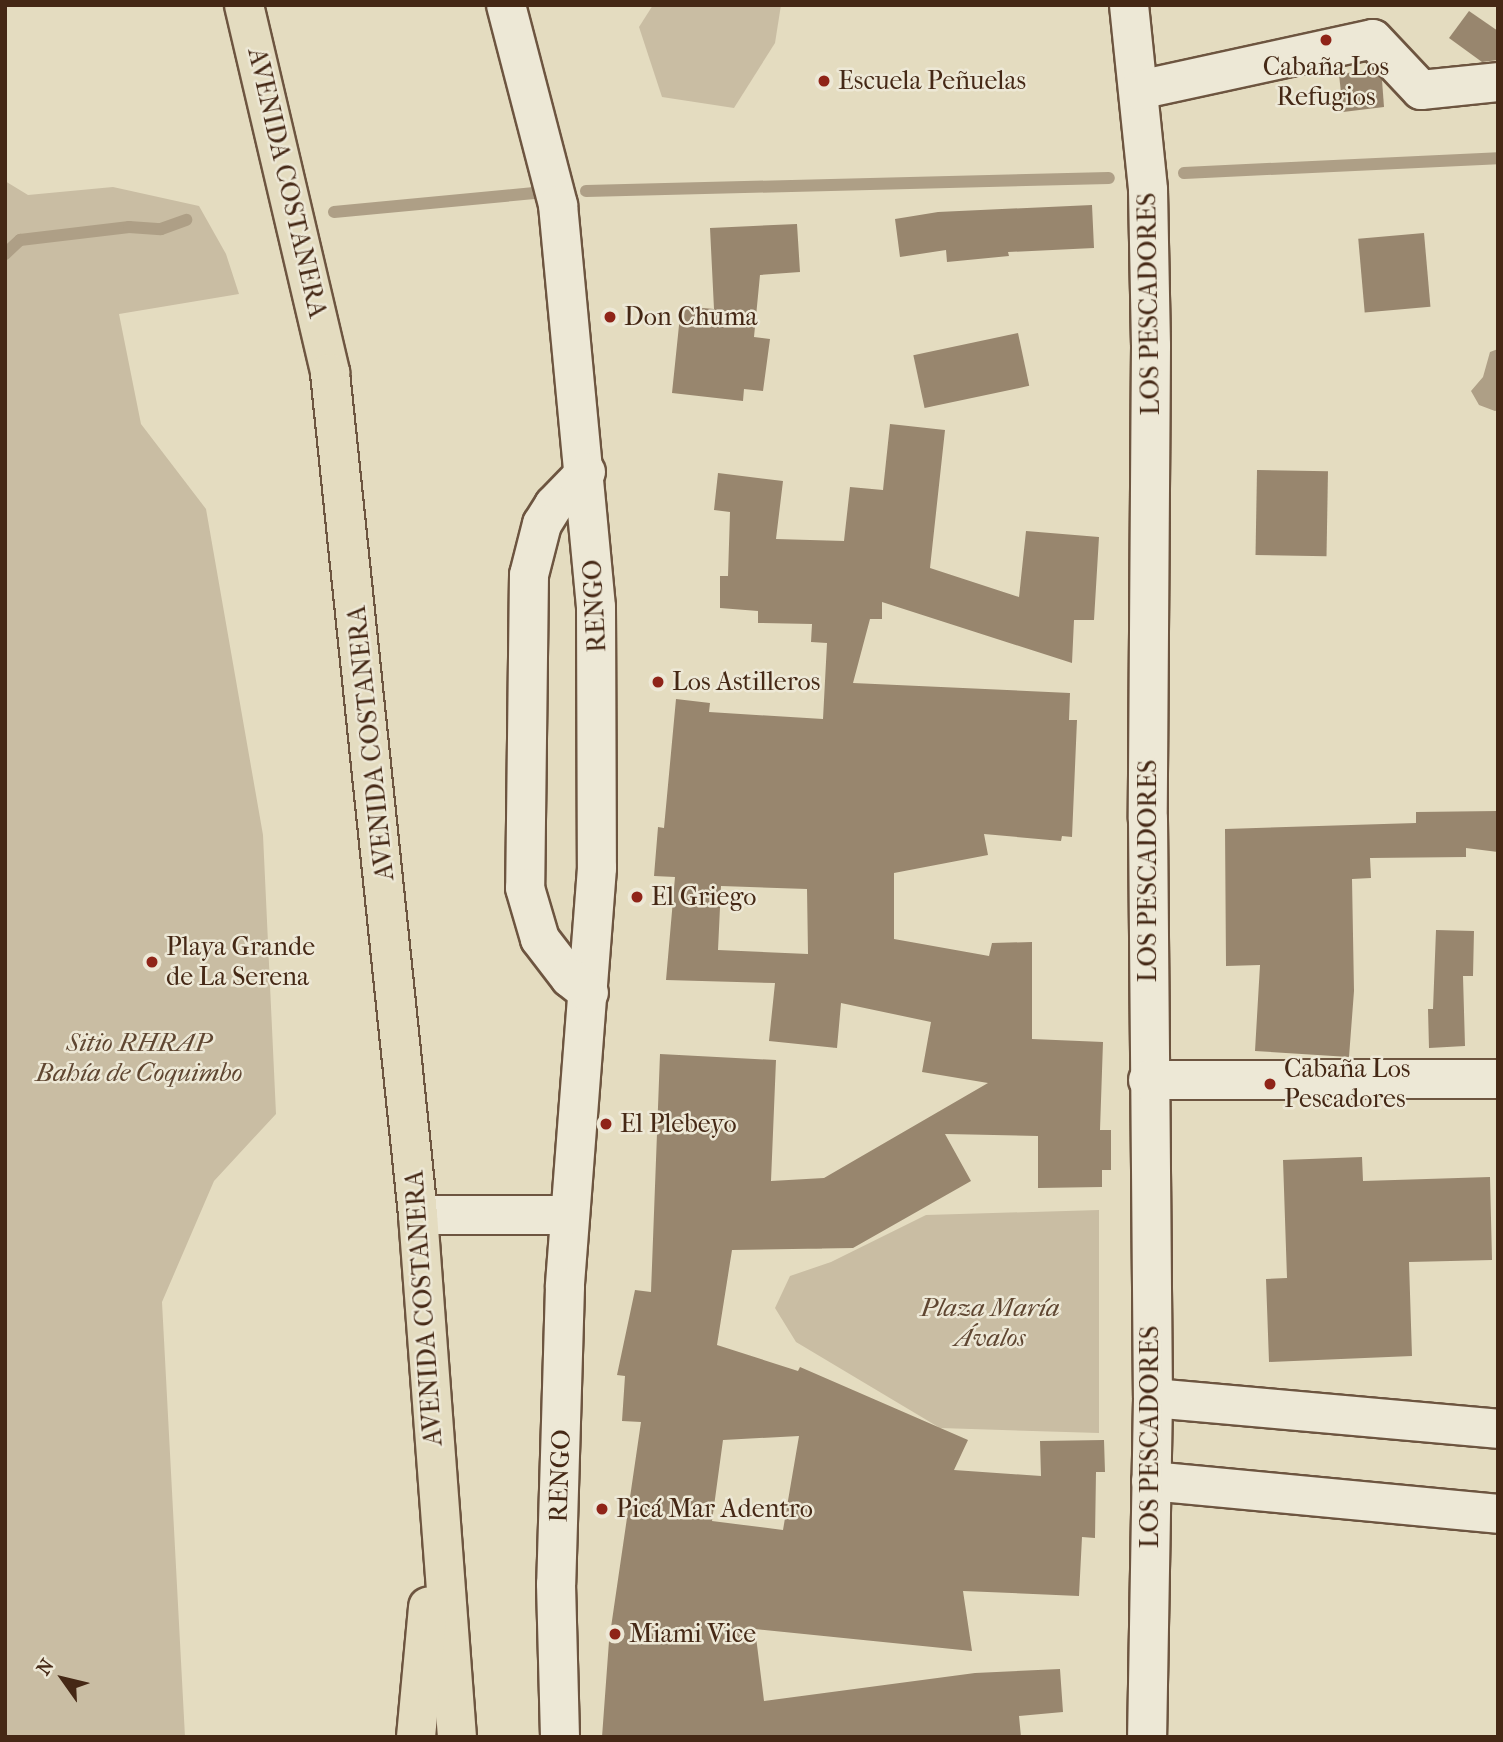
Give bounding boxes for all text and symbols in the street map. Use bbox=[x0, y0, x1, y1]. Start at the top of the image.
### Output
marker: Cabaña Los Refugios bbox=[1318, 32, 1334, 48]
street label: AVENIDA COSTANERA bbox=[241, 45, 333, 321]
place label: Cabaña Los Refugios bbox=[1263, 51, 1389, 112]
place label: Escuela Peñuelas bbox=[838, 65, 1026, 97]
marker: Escuela Peñuelas bbox=[816, 73, 832, 89]
street label: LOS PESCADORES bbox=[1131, 192, 1167, 416]
place label: Don Chuma bbox=[624, 301, 758, 333]
marker: Don Chuma bbox=[602, 309, 618, 325]
street label: RENGO bbox=[577, 559, 613, 653]
street label: AVENIDA COSTANERA bbox=[341, 604, 401, 882]
place label: Los Astilleros bbox=[672, 666, 820, 698]
marker: Los Astilleros bbox=[650, 674, 666, 690]
street label: LOS PESCADORES bbox=[1132, 760, 1164, 982]
place label: El Griego bbox=[651, 881, 756, 913]
marker: El Griego bbox=[629, 889, 645, 905]
place label: Playa Grande de La Serena bbox=[166, 931, 315, 992]
marker: Playa Grande de La Serena bbox=[144, 954, 160, 970]
park label: Sitio RHRAP Bahía de Coquimbo bbox=[36, 1027, 242, 1088]
place label: Cabaña Los Pescadores bbox=[1284, 1053, 1410, 1114]
marker: Cabaña Los Pescadores bbox=[1262, 1076, 1278, 1092]
place label: El Plebeyo bbox=[620, 1108, 737, 1140]
marker: El Plebeyo bbox=[598, 1116, 614, 1132]
street label: AVENIDA COSTANERA bbox=[399, 1169, 449, 1447]
park label: Plaza María Ávalos bbox=[920, 1292, 1060, 1354]
street label: LOS PESCADORES bbox=[1134, 1326, 1166, 1548]
street label: RENGO bbox=[543, 1429, 577, 1523]
place label: Picá Mar Adentro bbox=[616, 1493, 813, 1525]
marker: Picá Mar Adentro bbox=[594, 1501, 610, 1517]
place label: Miami Vice bbox=[629, 1618, 756, 1650]
marker: Miami Vice bbox=[607, 1626, 623, 1642]
north arrow bbox=[28, 1644, 98, 1714]
text: N bbox=[32, 1655, 59, 1679]

